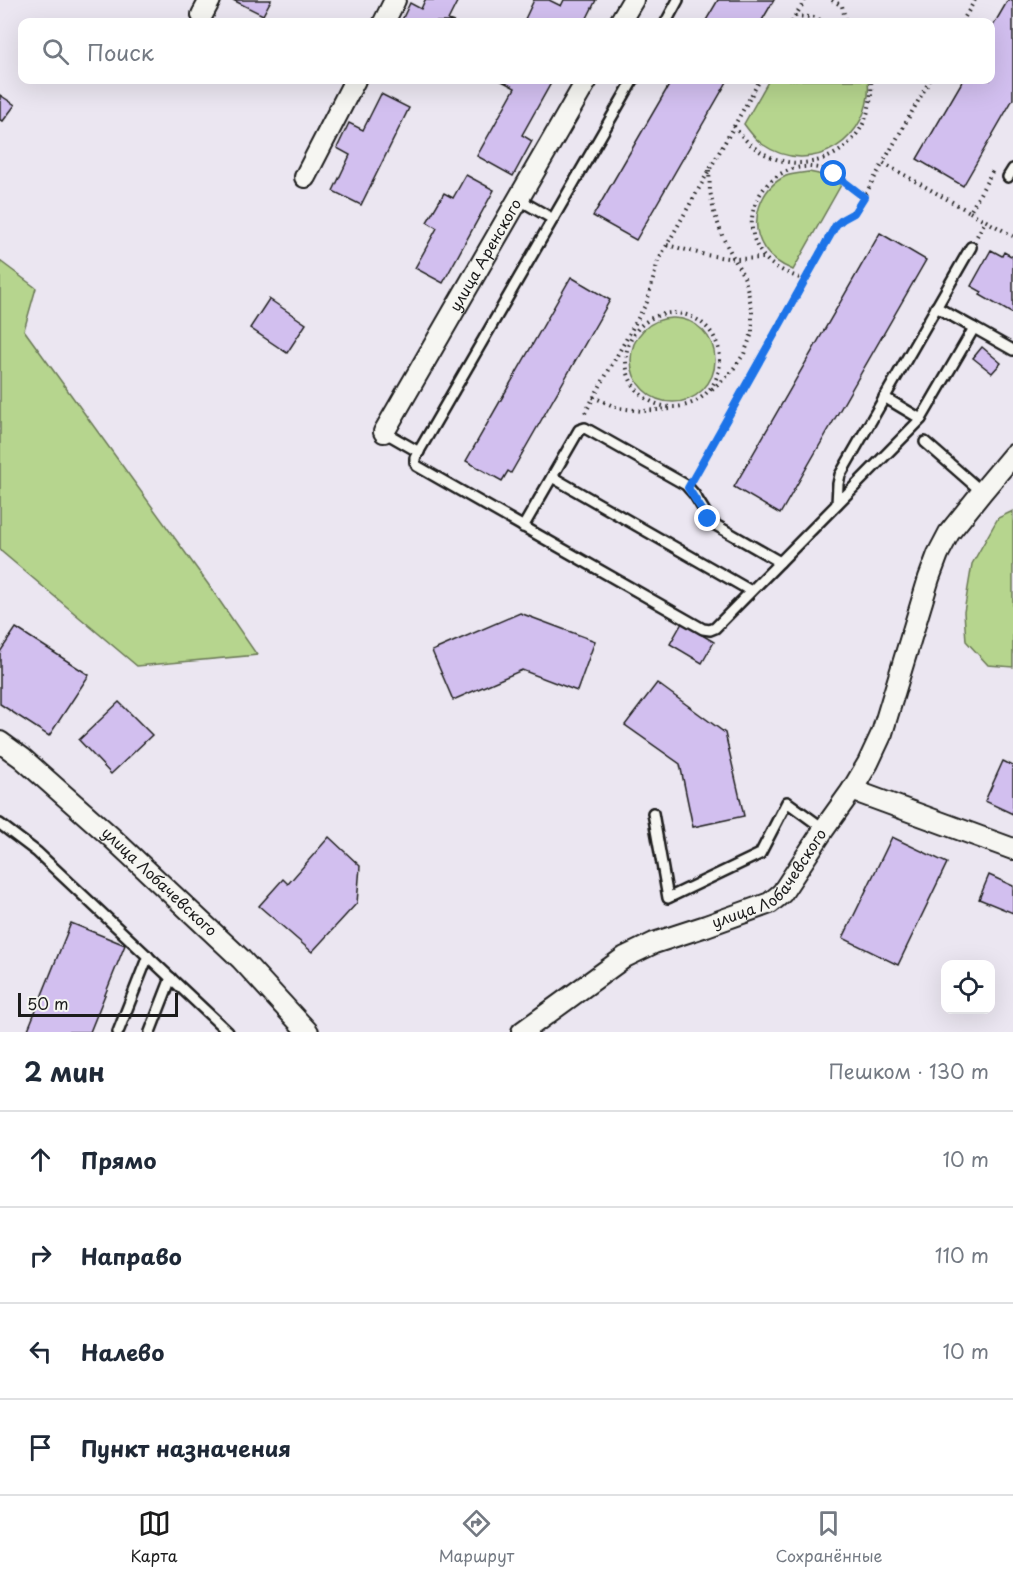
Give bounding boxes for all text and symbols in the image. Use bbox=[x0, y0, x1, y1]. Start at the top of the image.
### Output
search box bbox=[18, 18, 995, 84]
icon: search bbox=[39, 35, 72, 68]
text: Поиск bbox=[87, 35, 154, 68]
route start bbox=[820, 160, 846, 186]
street label: улица Аренского bbox=[443, 194, 526, 315]
route end bbox=[694, 505, 720, 531]
street label: улица Лобачевского bbox=[97, 821, 223, 941]
street label: улица Лобачевского bbox=[708, 823, 831, 933]
map controls bbox=[941, 960, 995, 1014]
button: locate bbox=[941, 960, 995, 1014]
scale bar bbox=[18, 990, 178, 1018]
text: 50 m bbox=[27, 991, 68, 1015]
text: 2 мин bbox=[24, 1052, 105, 1091]
text: Пешком · 130 m bbox=[828, 1056, 989, 1086]
icon: ahead bbox=[24, 1143, 57, 1176]
text: Прямо bbox=[81, 1143, 156, 1176]
text: 10 m bbox=[942, 1144, 989, 1174]
icon: right bbox=[24, 1239, 57, 1272]
text: Направо bbox=[81, 1239, 182, 1272]
text: 110 m bbox=[935, 1240, 989, 1270]
icon: left bbox=[24, 1335, 57, 1368]
text: Налево bbox=[81, 1335, 164, 1368]
text: 10 m bbox=[942, 1336, 989, 1366]
icon: arrive bbox=[24, 1431, 57, 1464]
text: Пункт назначения bbox=[81, 1431, 291, 1464]
tab: Карта bbox=[131, 1507, 178, 1567]
tab: Маршрут bbox=[439, 1507, 514, 1567]
tab: Сохранённые bbox=[775, 1507, 882, 1567]

